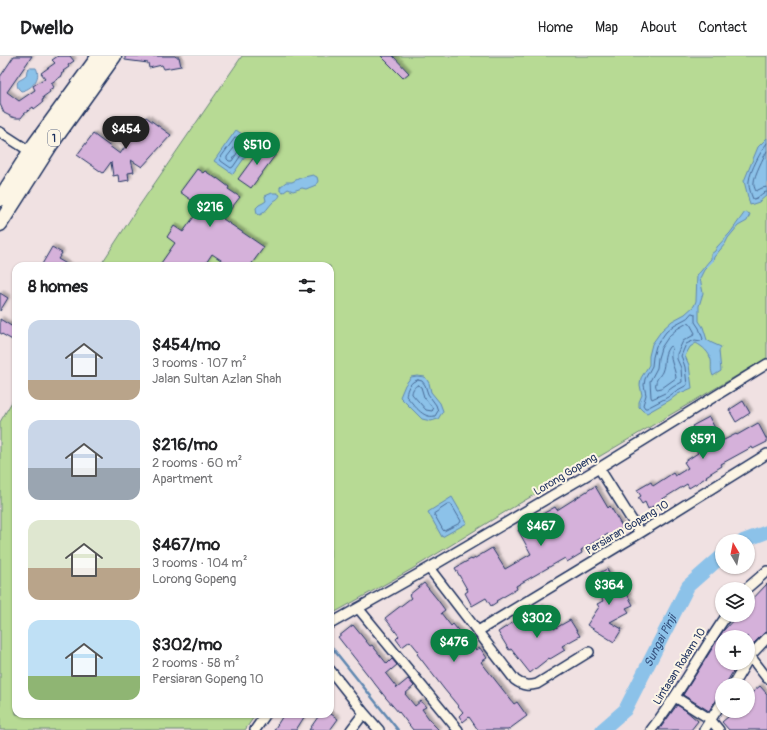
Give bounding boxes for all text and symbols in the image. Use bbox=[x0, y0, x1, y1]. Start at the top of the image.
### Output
text: Dwello bbox=[20, 16, 73, 40]
text: Home bbox=[538, 19, 573, 36]
text: Map bbox=[595, 19, 618, 36]
text: About bbox=[640, 19, 676, 36]
text: Contact bbox=[698, 19, 747, 36]
pin: $454 bbox=[102, 116, 150, 150]
text: $454 bbox=[111, 121, 141, 137]
road number: 1 bbox=[48, 130, 60, 146]
pin: $510 bbox=[233, 132, 281, 166]
text: $510 bbox=[243, 137, 271, 153]
pin: $216 bbox=[186, 194, 234, 228]
text: $216 bbox=[197, 199, 223, 215]
icon: filters bbox=[296, 275, 318, 297]
text: 8 homes bbox=[28, 276, 88, 297]
text: $454/mo bbox=[152, 334, 220, 355]
icon: home bbox=[60, 336, 108, 384]
text: 3 rooms · 107 m² bbox=[152, 355, 247, 371]
text: Jalan Sultan Azlan Shah bbox=[152, 371, 281, 387]
pin: $591 bbox=[679, 426, 727, 460]
text: $591 bbox=[690, 431, 716, 447]
text: $216/mo bbox=[152, 434, 218, 455]
icon: home bbox=[60, 436, 108, 484]
street label: Lorong Gopeng bbox=[531, 450, 600, 498]
text: 2 rooms · 60 m² bbox=[152, 455, 242, 471]
text: Apartment bbox=[152, 471, 213, 487]
street label: Persiaran Gopeng 10 bbox=[583, 498, 671, 557]
pin: $467 bbox=[517, 513, 565, 547]
text: $467 bbox=[527, 518, 555, 534]
text: $467/mo bbox=[152, 534, 220, 555]
north arrow bbox=[715, 534, 755, 574]
map controls bbox=[715, 534, 755, 718]
icon: home bbox=[60, 536, 108, 584]
text: 3 rooms · 104 m² bbox=[152, 555, 247, 571]
text: Lorong Gopeng bbox=[152, 571, 236, 587]
pin: $364 bbox=[585, 572, 633, 606]
text: $364 bbox=[594, 577, 624, 593]
button: layers bbox=[715, 582, 755, 622]
pin: $302 bbox=[513, 605, 561, 639]
text: $302 bbox=[522, 610, 552, 626]
water label: Sungai Pinji bbox=[641, 611, 681, 670]
street label: Lintasan Rokam 10 bbox=[651, 626, 708, 707]
pin: $476 bbox=[430, 629, 478, 663]
button: + bbox=[715, 630, 755, 670]
text: $302/mo bbox=[152, 634, 222, 655]
text: $476 bbox=[439, 634, 469, 650]
icon: home bbox=[60, 636, 108, 684]
text: 2 rooms · 58 m² bbox=[152, 655, 239, 671]
text: Persiaran Gopeng 10 bbox=[152, 671, 264, 687]
button: − bbox=[715, 678, 755, 718]

